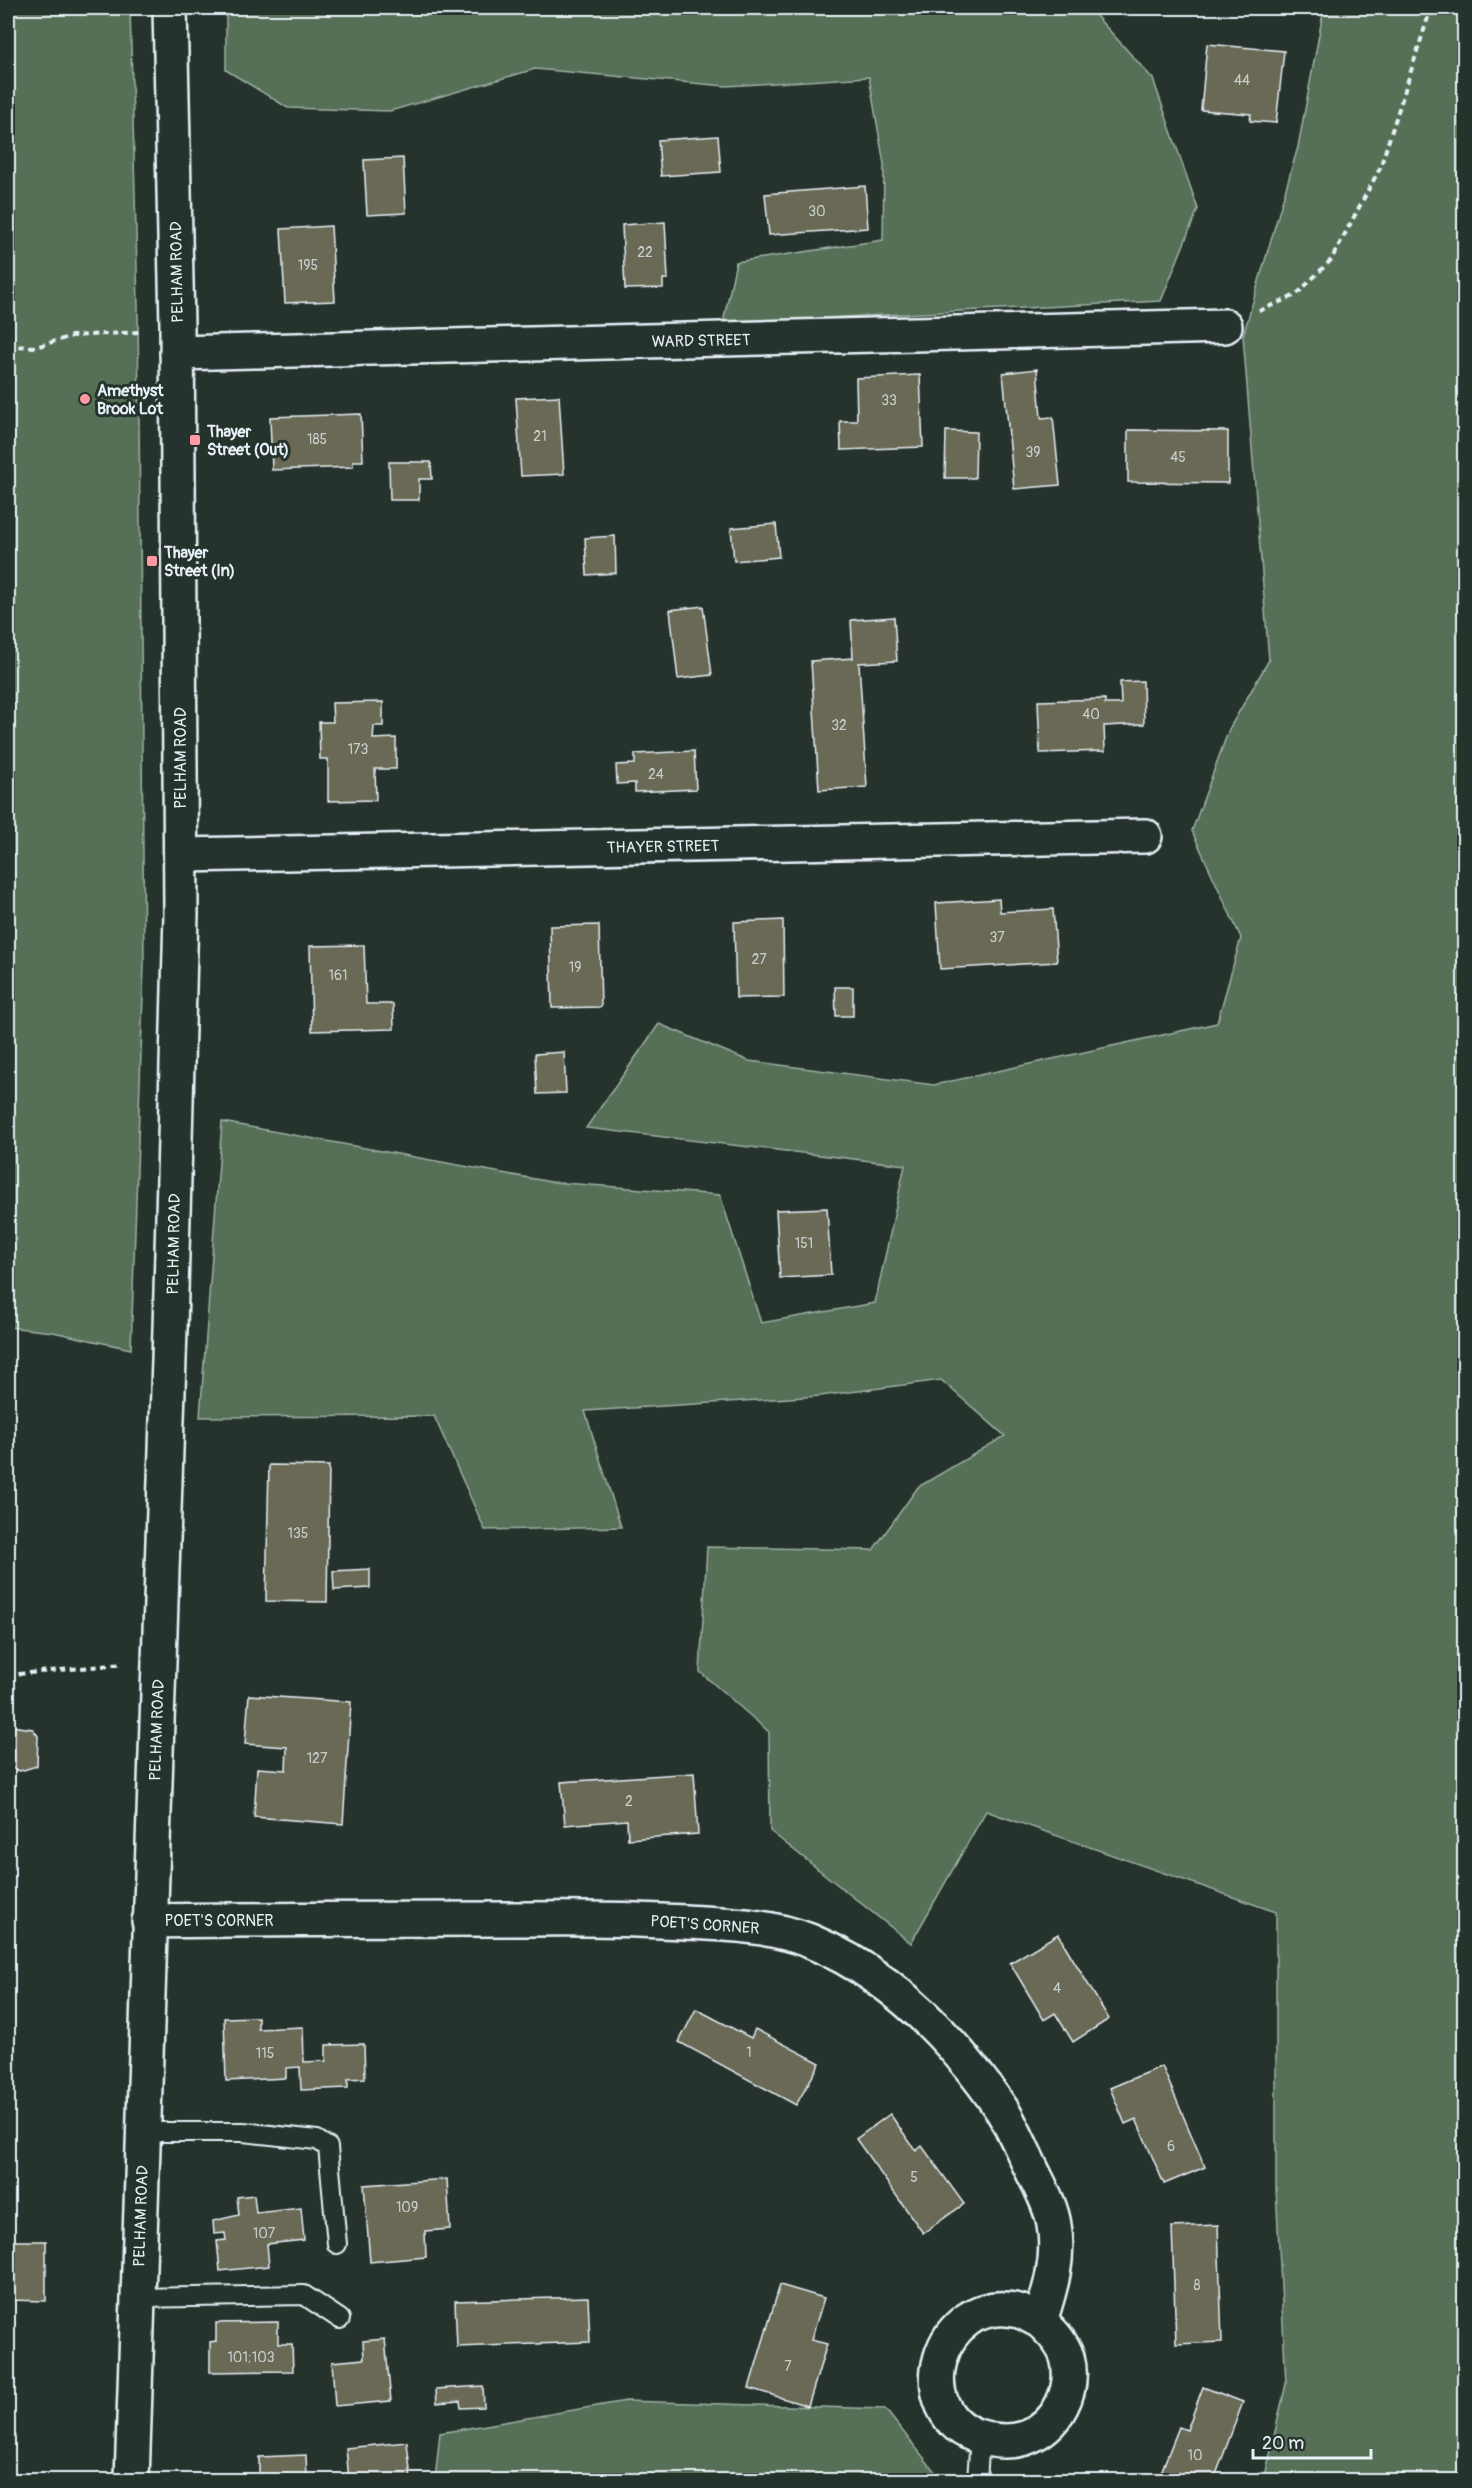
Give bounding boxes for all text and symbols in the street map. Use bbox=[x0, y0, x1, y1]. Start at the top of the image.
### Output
house number: 44 bbox=[1234, 72, 1250, 89]
house number: 30 bbox=[808, 203, 826, 220]
street label: PELHAM ROAD bbox=[166, 221, 188, 323]
house number: 22 bbox=[637, 244, 653, 261]
house number: 195 bbox=[298, 257, 318, 274]
street label: WARD STREET bbox=[651, 330, 751, 352]
place label: Amethyst Brook Lot bbox=[97, 381, 164, 419]
marker: Amethyst Brook Lot bbox=[78, 392, 92, 406]
house number: 33 bbox=[881, 392, 897, 409]
place label: Thayer Street (Out) bbox=[206, 422, 289, 460]
house number: 21 bbox=[533, 428, 547, 445]
house number: 185 bbox=[307, 431, 327, 448]
marker: Thayer Street (Out) bbox=[188, 433, 202, 447]
house number: 39 bbox=[1025, 444, 1041, 461]
house number: 45 bbox=[1170, 449, 1186, 466]
place label: Thayer Street (In) bbox=[163, 543, 235, 581]
marker: Thayer Street (In) bbox=[145, 554, 159, 568]
house number: 40 bbox=[1082, 706, 1100, 723]
street label: PELHAM ROAD bbox=[171, 707, 191, 809]
house number: 32 bbox=[831, 717, 847, 734]
house number: 173 bbox=[348, 741, 369, 758]
house number: 24 bbox=[648, 766, 664, 783]
street label: THAYER STREET bbox=[606, 836, 720, 858]
house number: 37 bbox=[989, 929, 1005, 946]
house number: 27 bbox=[751, 951, 767, 968]
house number: 19 bbox=[569, 959, 581, 976]
house number: 161 bbox=[328, 967, 348, 984]
street label: PELHAM ROAD bbox=[163, 1193, 185, 1295]
house number: 151 bbox=[795, 1235, 813, 1252]
house number: 135 bbox=[288, 1525, 308, 1542]
street label: PELHAM ROAD bbox=[145, 1679, 169, 1781]
house number: 127 bbox=[307, 1750, 328, 1767]
house number: 2 bbox=[625, 1793, 633, 1810]
street label: POET'S CORNER bbox=[164, 1911, 274, 1931]
street label: POET'S CORNER bbox=[650, 1911, 760, 1939]
house number: 4 bbox=[1053, 1980, 1061, 1997]
house number: 1 bbox=[746, 2044, 752, 2061]
house number: 115 bbox=[256, 2045, 274, 2062]
house number: 6 bbox=[1167, 2138, 1175, 2155]
street label: PELHAM ROAD bbox=[129, 2165, 153, 2267]
house number: 5 bbox=[910, 2169, 918, 2186]
house number: 109 bbox=[396, 2199, 418, 2216]
house number: 107 bbox=[253, 2225, 276, 2242]
house number: 8 bbox=[1193, 2277, 1201, 2294]
house number: 101;103 bbox=[227, 2349, 275, 2366]
house number: 7 bbox=[784, 2358, 792, 2375]
scale bar bbox=[1253, 2422, 1372, 2460]
text: 20 m bbox=[1262, 2432, 1304, 2455]
house number: 10 bbox=[1187, 2447, 1203, 2464]

